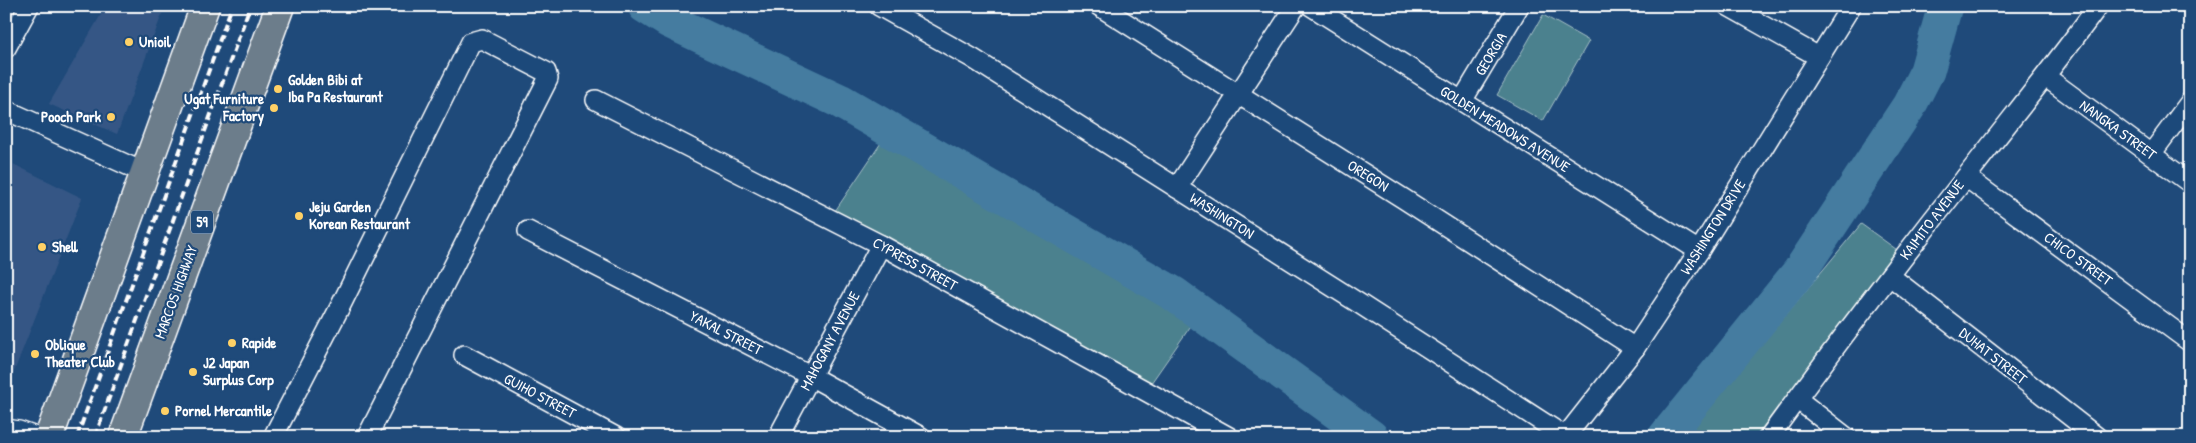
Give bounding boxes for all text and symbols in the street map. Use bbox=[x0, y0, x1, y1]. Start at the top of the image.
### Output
street label: GEORGIA bbox=[1469, 28, 1512, 79]
place label: Unioil bbox=[139, 31, 172, 52]
marker: Unioil bbox=[123, 36, 135, 48]
place label: Golden Bibi at Iba Pa Restaurant bbox=[288, 69, 384, 107]
street label: GOLDEN MEADOWS AVENUE bbox=[1436, 80, 1575, 177]
marker: Golden Bibi at Iba Pa Restaurant bbox=[272, 83, 284, 95]
place label: Ugat Furniture Factory bbox=[184, 88, 265, 127]
street label: NANGKA STREET bbox=[2076, 95, 2162, 165]
marker: Ugat Furniture Factory bbox=[268, 102, 280, 114]
place label: Pooch Park bbox=[41, 106, 102, 127]
marker: Pooch Park bbox=[105, 111, 117, 123]
street label: OREGON bbox=[1343, 155, 1393, 196]
street label: WASHINGTON DRIVE bbox=[1675, 175, 1750, 278]
street label: KAIMITO AVENUE bbox=[1895, 175, 1969, 264]
street label: WASHINGTON bbox=[1186, 187, 1259, 244]
place label: Jeju Garden Korean Restaurant bbox=[309, 196, 411, 234]
road number: 59 bbox=[191, 210, 213, 233]
marker: Jeju Garden Korean Restaurant bbox=[293, 210, 305, 222]
street label: CHICO STREET bbox=[2040, 227, 2118, 291]
street label: CYPRESS STREET bbox=[869, 232, 962, 296]
place label: Shell bbox=[52, 236, 78, 257]
marker: Shell bbox=[36, 241, 48, 253]
street label: MARCOS HIGHWAY bbox=[149, 242, 202, 341]
street label: MAHOGANY AVENUE bbox=[795, 287, 865, 394]
street label: YAKAL STREET bbox=[686, 305, 767, 360]
street label: DUHAT STREET bbox=[1955, 322, 2033, 389]
place label: Rapide bbox=[242, 332, 276, 354]
place label: Oblique Theater Club bbox=[44, 334, 115, 372]
marker: Rapide bbox=[226, 337, 238, 349]
marker: Oblique Theater Club bbox=[29, 348, 41, 360]
place label: J2 Japan Surplus Corp bbox=[203, 352, 274, 391]
marker: J2 Japan Surplus Corp bbox=[187, 366, 199, 378]
street label: GUIHO STREET bbox=[501, 368, 581, 424]
place label: Pornel Mercantile bbox=[175, 400, 272, 421]
marker: Pornel Mercantile bbox=[159, 405, 171, 417]

